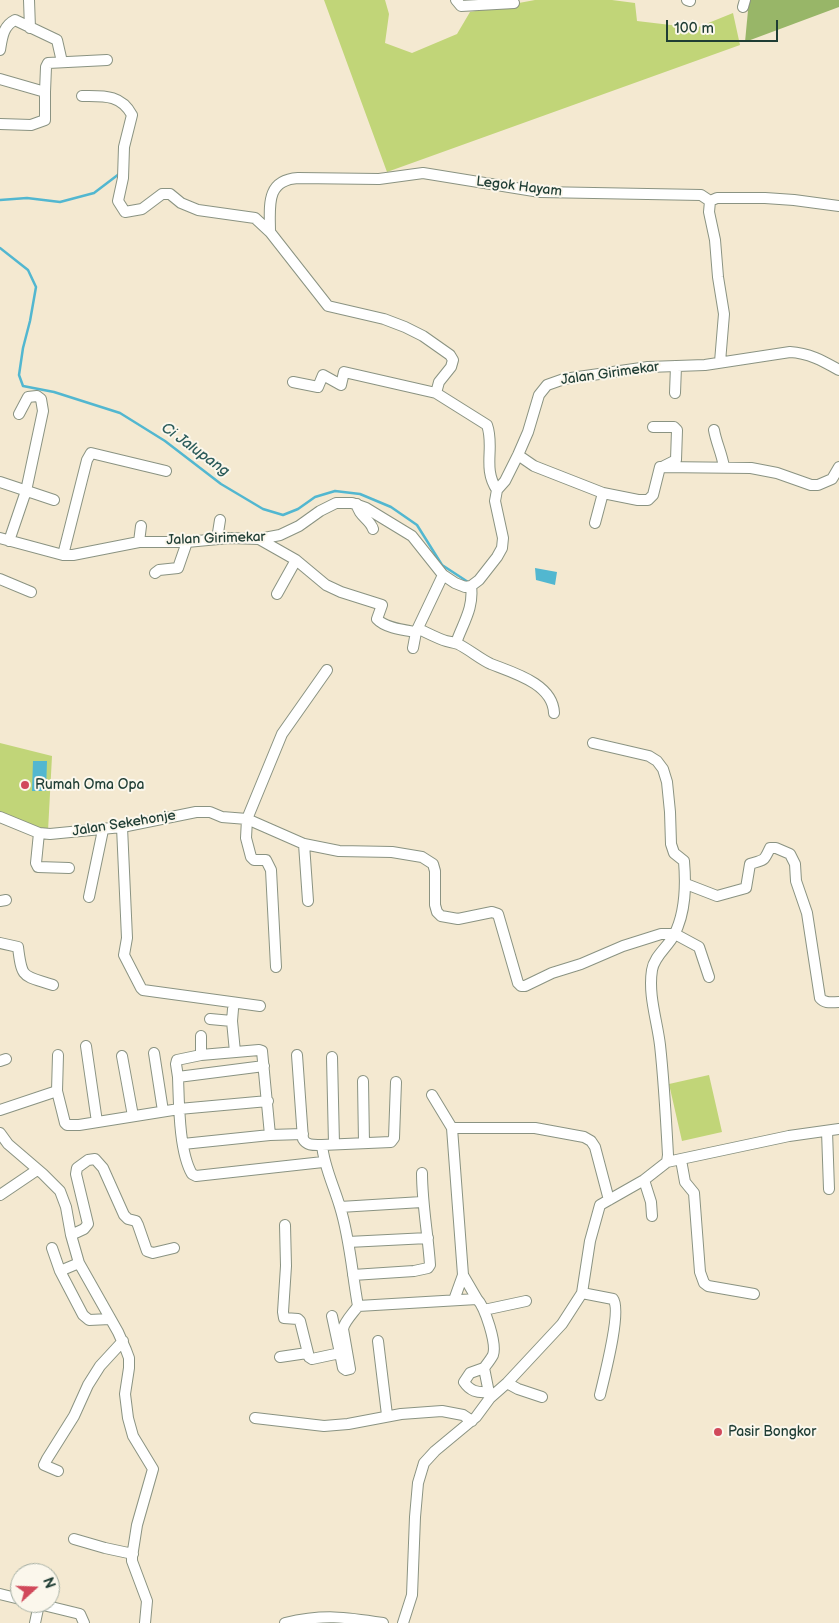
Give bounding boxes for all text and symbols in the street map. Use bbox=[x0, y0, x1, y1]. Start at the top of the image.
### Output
scale bar bbox=[669, 10, 782, 42]
text: 100 m bbox=[674, 19, 714, 38]
street label: Legok Hayam bbox=[475, 173, 563, 201]
street label: Jalan Girimekar bbox=[560, 359, 660, 389]
water label: Ci Jalupang bbox=[157, 419, 233, 481]
street label: Jalan Girimekar bbox=[166, 529, 266, 549]
place label: Rumah Oma Opa bbox=[35, 777, 144, 793]
marker: Rumah Oma Opa bbox=[19, 779, 31, 791]
street label: Jalan Sekehonje bbox=[71, 808, 177, 840]
place label: Pasir Bongkor bbox=[728, 1424, 816, 1440]
marker: Pasir Bongkor bbox=[712, 1426, 724, 1438]
north arrow bbox=[10, 1563, 60, 1613]
text: N bbox=[39, 1575, 58, 1591]

